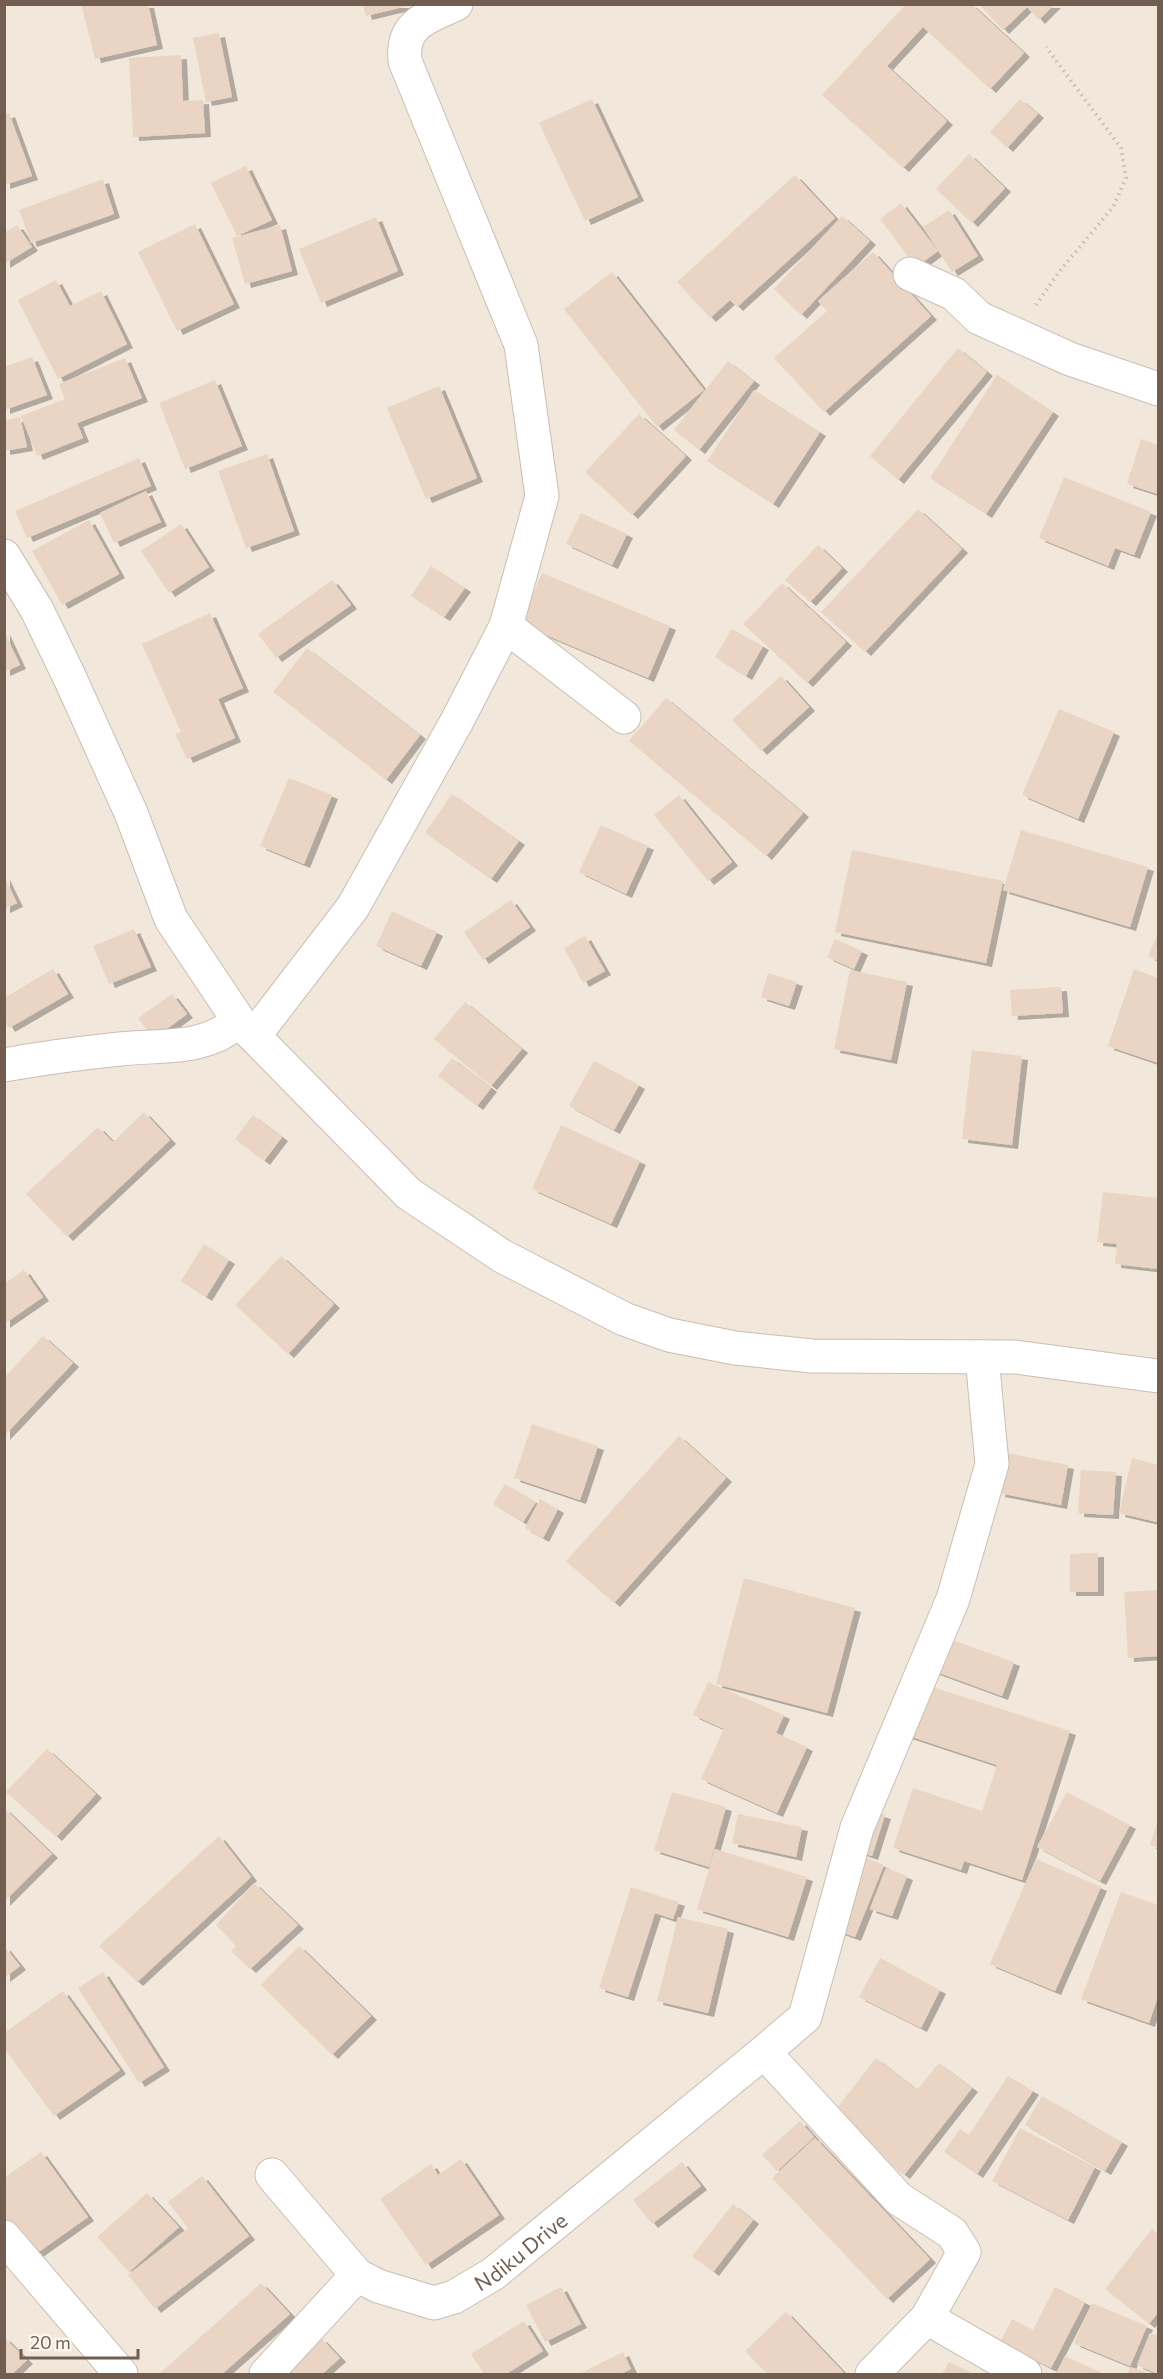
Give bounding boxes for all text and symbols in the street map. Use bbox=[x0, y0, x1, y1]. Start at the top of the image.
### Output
street label: Ndiku Drive bbox=[469, 2207, 571, 2295]
scale bar bbox=[21, 2322, 138, 2360]
text: 20 m bbox=[30, 2331, 71, 2353]

